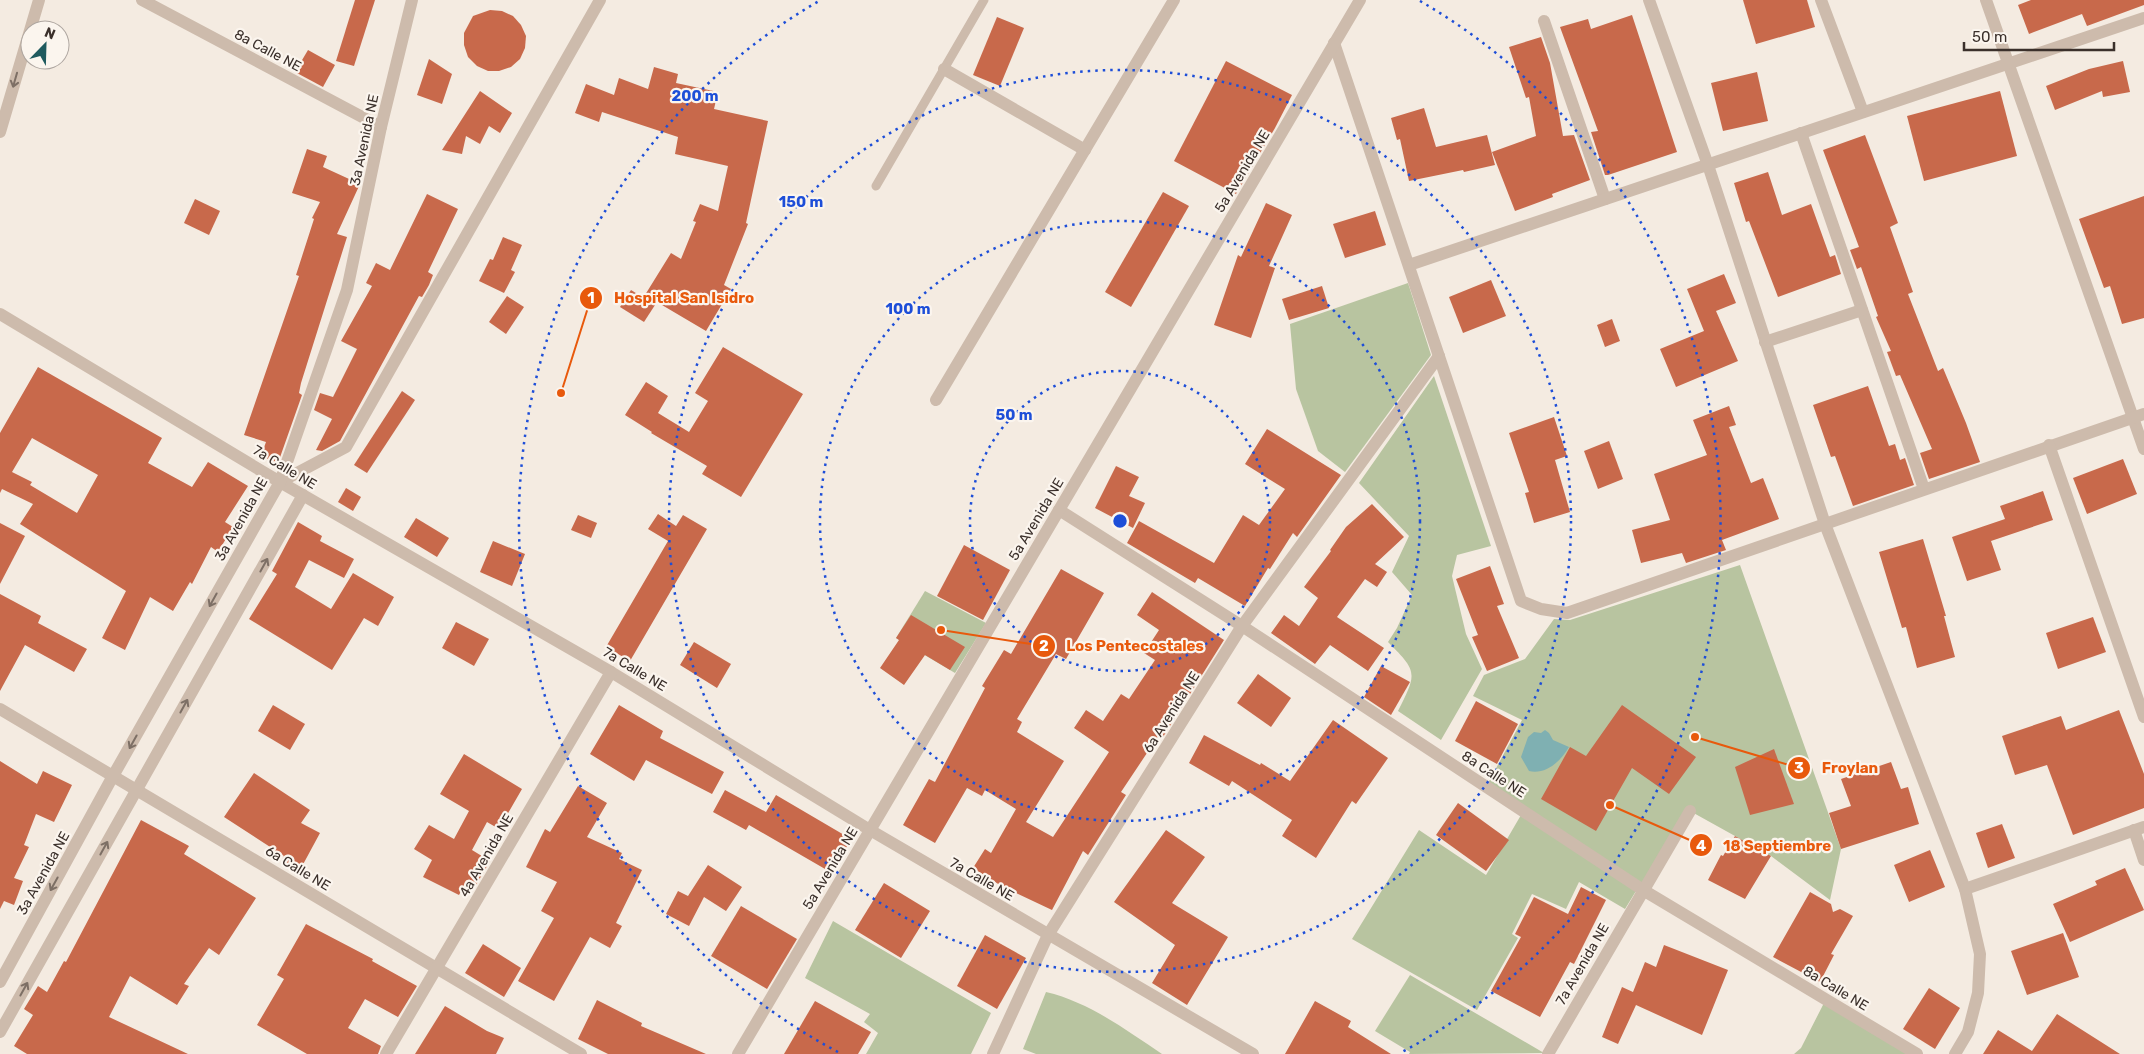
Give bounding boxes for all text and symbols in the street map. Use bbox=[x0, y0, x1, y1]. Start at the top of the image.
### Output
north arrow bbox=[20, 20, 70, 70]
scale bar bbox=[1964, 20, 2114, 52]
text: N bbox=[42, 24, 58, 43]
street label: 8a Calle NE bbox=[231, 26, 304, 75]
text: 50 m bbox=[1972, 28, 2007, 46]
one-way arrow bbox=[10, 72, 20, 88]
text: 200 m bbox=[671, 87, 719, 105]
street label: 3a Avenida NE bbox=[347, 93, 382, 187]
street label: 5a Avenida NE bbox=[1211, 127, 1274, 215]
text: 150 m bbox=[779, 193, 823, 211]
callout: Hospital San Isidro bbox=[579, 283, 764, 313]
text: 1 bbox=[587, 289, 595, 307]
text: Hospital San Isidro bbox=[614, 289, 754, 307]
text: 100 m bbox=[886, 300, 930, 318]
text: 50 m bbox=[996, 406, 1032, 424]
street label: 7a Calle NE bbox=[250, 442, 320, 493]
street label: 3a Avenida NE bbox=[211, 474, 271, 564]
street label: 5a Avenida NE bbox=[1005, 475, 1068, 563]
centre of rings bbox=[1111, 512, 1129, 530]
one-way arrow bbox=[259, 558, 269, 573]
one-way arrow bbox=[208, 593, 218, 608]
callout: Los Pentecostales bbox=[1031, 631, 1214, 661]
text: 2 bbox=[1039, 637, 1049, 655]
text: Los Pentecostales bbox=[1066, 637, 1204, 655]
street label: 7a Calle NE bbox=[600, 644, 670, 695]
street label: 6a Avenida NE bbox=[1140, 668, 1203, 756]
one-way arrow bbox=[179, 700, 189, 714]
one-way arrow bbox=[128, 734, 138, 749]
street label: 8a Calle NE bbox=[1458, 747, 1529, 802]
callout: Froylan bbox=[1787, 753, 1888, 783]
text: 3 bbox=[1794, 759, 1804, 777]
text: Froylan bbox=[1822, 759, 1878, 777]
street label: 4a Avenida NE bbox=[456, 811, 517, 900]
street label: 5a Avenida NE bbox=[799, 824, 862, 912]
street label: 3a Avenida NE bbox=[13, 828, 73, 918]
callout: 18 Septiembre bbox=[1688, 830, 1841, 860]
text: 4 bbox=[1696, 837, 1706, 855]
text: 18 Septiembre bbox=[1723, 837, 1831, 855]
one-way arrow bbox=[100, 841, 109, 856]
street label: 6a Calle NE bbox=[262, 842, 333, 895]
street label: 7a Calle NE bbox=[946, 854, 1017, 905]
one-way arrow bbox=[49, 876, 58, 891]
street label: 7a Avenida NE bbox=[1552, 920, 1613, 1008]
street label: 8a Calle NE bbox=[1800, 962, 1872, 1015]
one-way arrow bbox=[19, 982, 29, 997]

